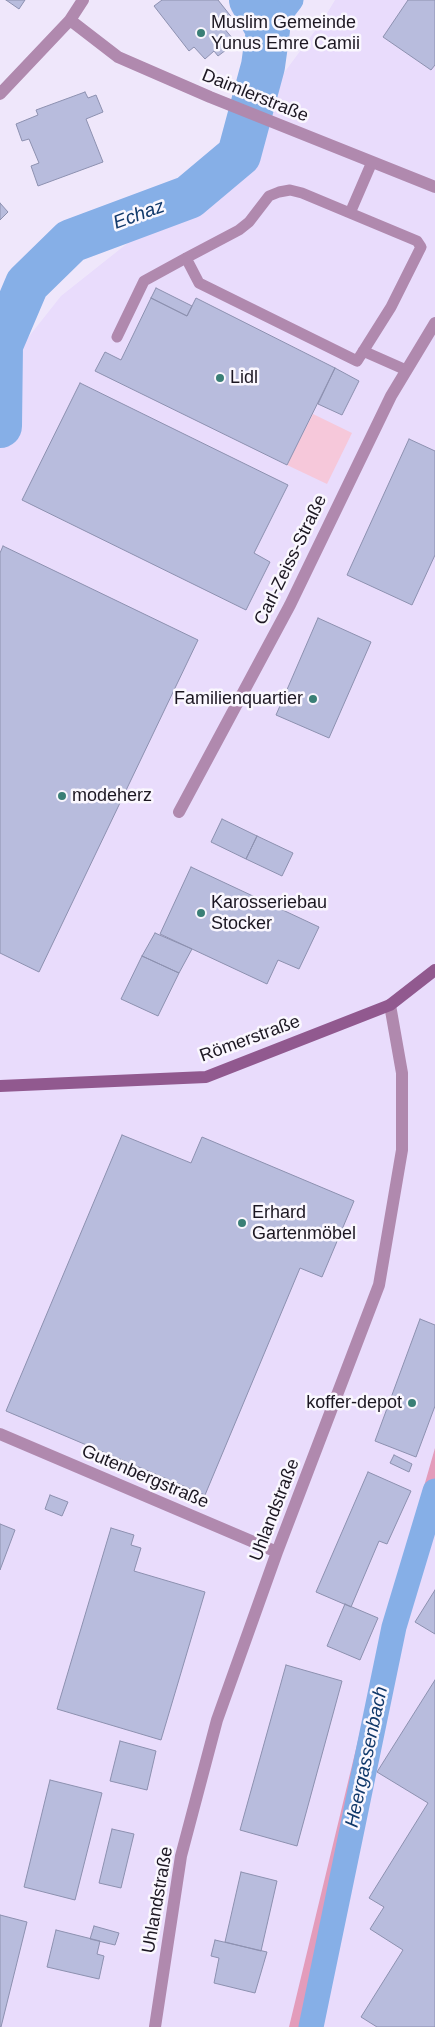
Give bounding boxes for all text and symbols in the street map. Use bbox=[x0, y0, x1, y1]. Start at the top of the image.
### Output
place label: Muslim Gemeinde Yunus Emre Camii bbox=[211, 12, 360, 54]
marker: Muslim Gemeinde Yunus Emre Camii bbox=[195, 27, 207, 39]
street label: Daimlerstraße bbox=[199, 65, 311, 127]
water label: Echaz bbox=[110, 195, 168, 235]
place label: Lidl bbox=[230, 367, 258, 389]
marker: Lidl bbox=[214, 372, 226, 384]
street label: Carl-Zeiss-Straße bbox=[250, 491, 332, 629]
place label: Familienquartier bbox=[174, 688, 303, 710]
marker: Familienquartier bbox=[307, 693, 319, 705]
place label: modeherz bbox=[72, 785, 152, 807]
marker: modeherz bbox=[56, 790, 68, 802]
place label: Karosseriebau Stocker bbox=[211, 892, 327, 934]
marker: Karosseriebau Stocker bbox=[195, 907, 207, 919]
street label: Römerstraße bbox=[197, 1011, 303, 1067]
place label: Erhard Gartenmöbel bbox=[252, 1202, 356, 1244]
marker: Erhard Gartenmöbel bbox=[236, 1217, 248, 1229]
place label: koffer-depot bbox=[306, 1392, 402, 1414]
marker: koffer-depot bbox=[406, 1397, 418, 1409]
street label: Gutenbergstraße bbox=[78, 1440, 212, 1514]
street label: Uhlandstraße bbox=[246, 1456, 304, 1564]
water label: Heergassenbach bbox=[341, 1684, 393, 1830]
street label: Uhlandstraße bbox=[138, 1845, 178, 1955]

